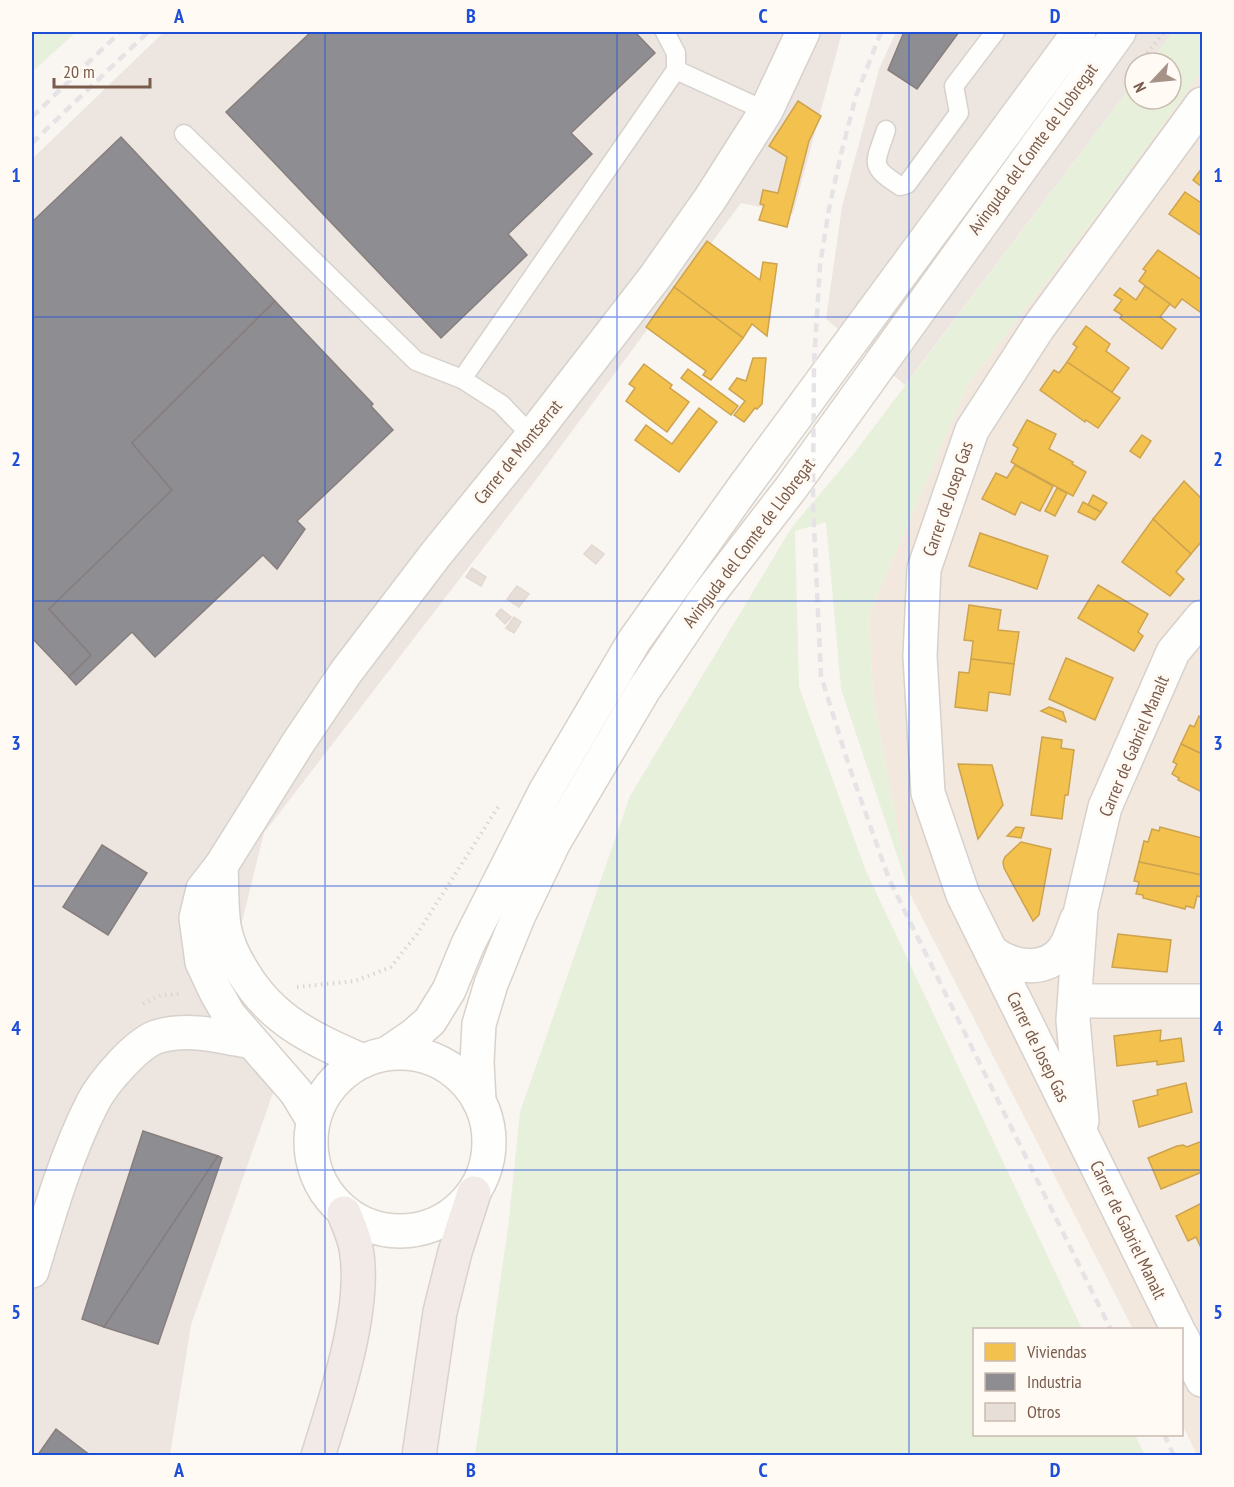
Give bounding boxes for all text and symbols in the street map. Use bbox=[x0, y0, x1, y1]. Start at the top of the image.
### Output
text: A bbox=[173, 3, 185, 29]
text: B bbox=[466, 3, 476, 29]
text: C bbox=[758, 3, 768, 29]
text: D bbox=[1050, 3, 1061, 29]
scale bar bbox=[54, 51, 150, 89]
north arrow bbox=[1123, 51, 1183, 111]
street label: Avinguda del Comte de Llobregat bbox=[963, 59, 1103, 239]
text: 20 m bbox=[63, 60, 95, 83]
text: N bbox=[1129, 79, 1150, 96]
text: 1 bbox=[11, 162, 21, 188]
text: 1 bbox=[1213, 162, 1223, 188]
street label: Carrer de Montserrat bbox=[468, 395, 567, 509]
street label: Carrer de Josep Gas bbox=[917, 438, 978, 559]
text: 2 bbox=[11, 446, 21, 472]
text: 2 bbox=[1213, 446, 1223, 472]
street label: Avinguda del Comte de Llobregat bbox=[677, 453, 820, 632]
street label: Carrer de Gabriel Manalt bbox=[1093, 672, 1174, 820]
text: 3 bbox=[11, 730, 21, 756]
text: 3 bbox=[1213, 730, 1223, 756]
street label: Carrer de Josep Gas bbox=[1002, 988, 1075, 1106]
text: 4 bbox=[11, 1015, 21, 1041]
text: 4 bbox=[1213, 1015, 1223, 1041]
street label: Carrer de Gabriel Manalt bbox=[1085, 1157, 1172, 1303]
text: 5 bbox=[11, 1299, 21, 1325]
text: 5 bbox=[1213, 1299, 1223, 1325]
legend bbox=[973, 1328, 1183, 1436]
text: Viviendas bbox=[1026, 1340, 1087, 1363]
text: Industria bbox=[1027, 1370, 1082, 1393]
text: Otros bbox=[1027, 1400, 1061, 1423]
text: A bbox=[173, 1457, 185, 1483]
text: B bbox=[466, 1457, 476, 1483]
text: C bbox=[758, 1457, 768, 1483]
text: D bbox=[1050, 1457, 1061, 1483]

